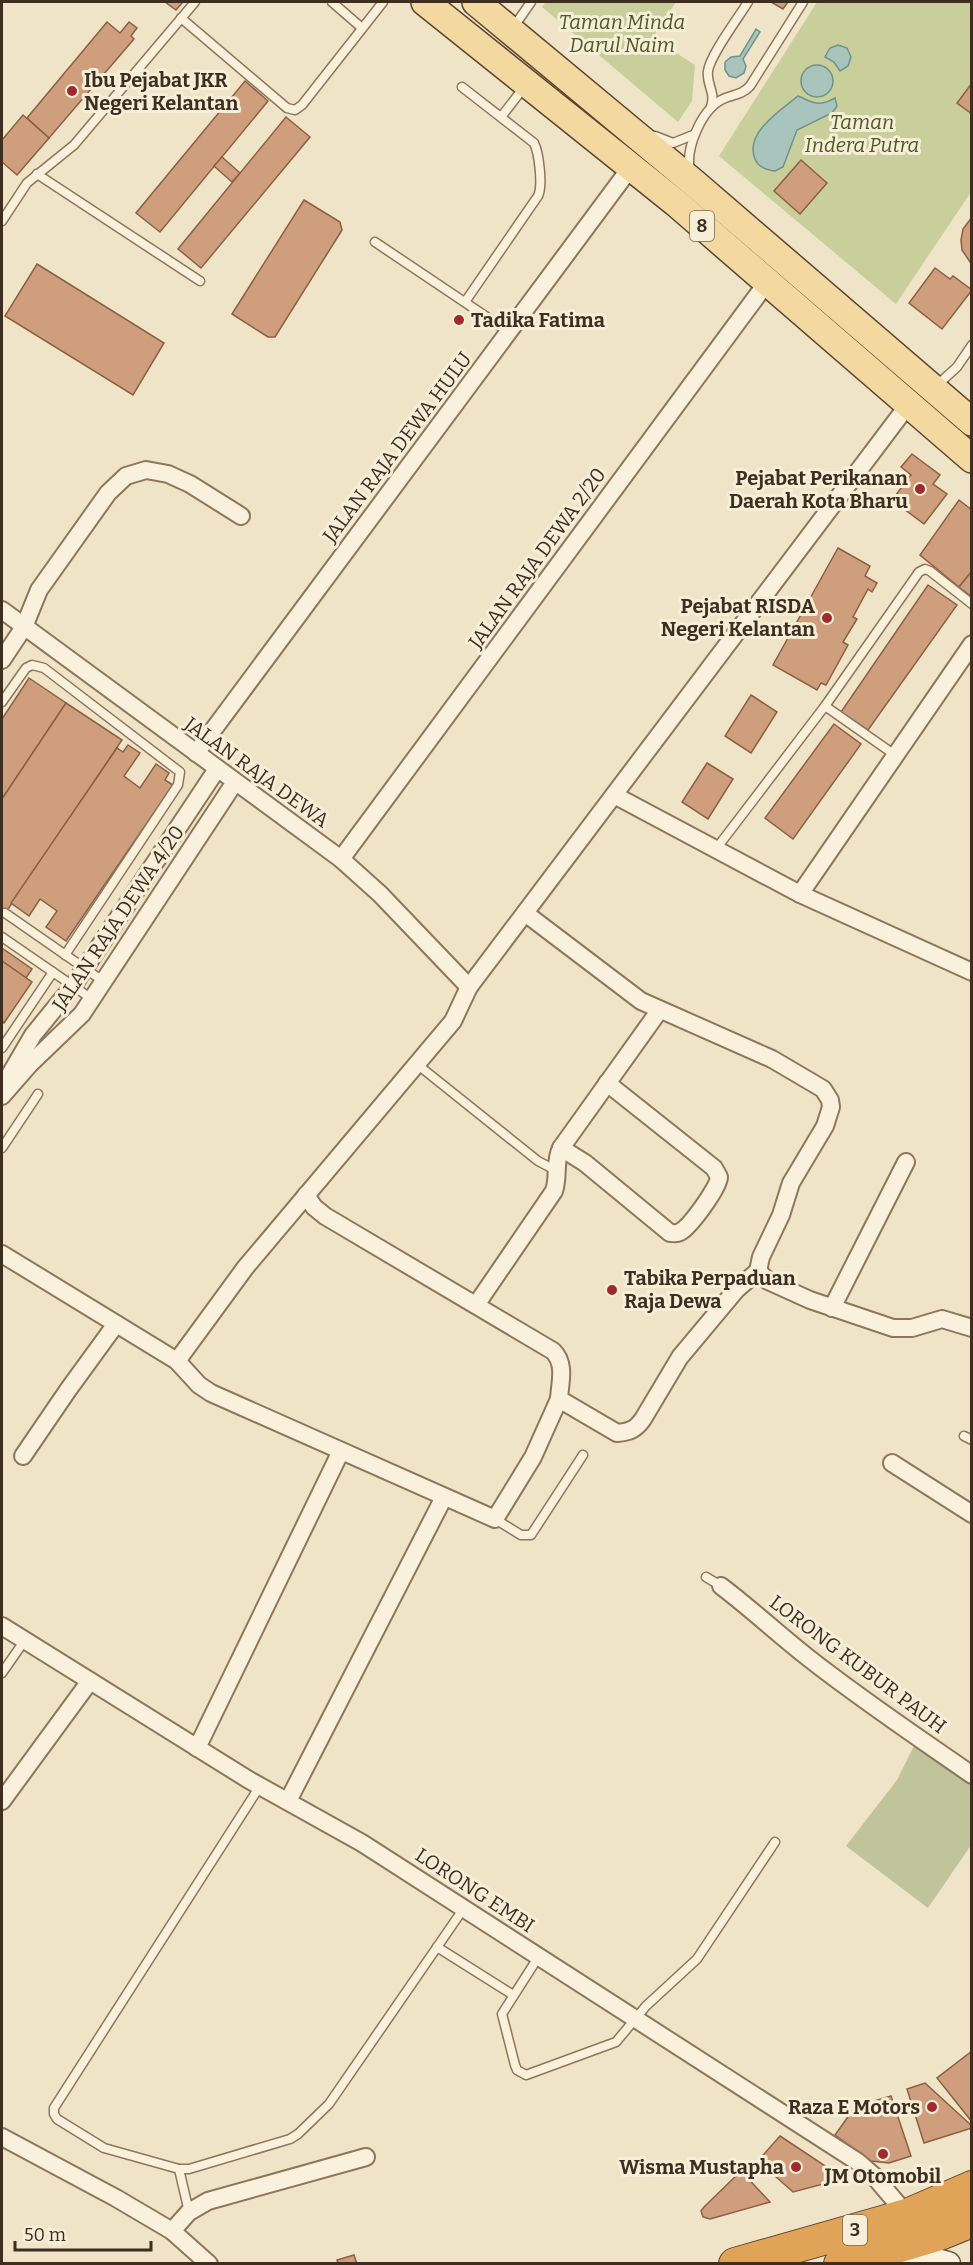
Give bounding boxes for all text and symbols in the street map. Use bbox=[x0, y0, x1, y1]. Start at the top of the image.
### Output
park label: Taman Minda Darul Naim bbox=[559, 10, 685, 57]
place label: Ibu Pejabat JKR Negeri Kelantan bbox=[84, 68, 238, 115]
marker: Ibu Pejabat JKR Negeri Kelantan bbox=[65, 84, 79, 98]
park label: Taman Indera Putra bbox=[805, 110, 919, 157]
road number: 8 bbox=[690, 211, 714, 241]
place label: Tadika Fatima bbox=[471, 308, 605, 332]
marker: Tadika Fatima bbox=[452, 313, 466, 327]
street label: JALAN RAJA DEWA HULU bbox=[317, 347, 477, 548]
street label: JALAN RAJA DEWA 2/20 bbox=[463, 463, 611, 654]
place label: Pejabat Perikanan Daerah Kota Bharu bbox=[729, 466, 908, 513]
marker: Pejabat Perikanan Daerah Kota Bharu bbox=[913, 482, 927, 496]
place label: Pejabat RISDA Negeri Kelantan bbox=[661, 594, 816, 641]
marker: Pejabat RISDA Negeri Kelantan bbox=[820, 611, 834, 625]
street label: JALAN RAJA DEWA bbox=[179, 711, 335, 833]
street label: JALAN RAJA DEWA 4/20 bbox=[46, 821, 189, 1016]
place label: Tabika Perpaduan Raja Dewa bbox=[624, 1266, 796, 1313]
marker: Tabika Perpaduan Raja Dewa bbox=[605, 1283, 619, 1297]
street label: LORONG KUBUR PAUH bbox=[765, 1590, 951, 1738]
street label: LORONG EMBI bbox=[411, 1843, 539, 1937]
place label: Raza E Motors bbox=[788, 2095, 920, 2119]
marker: Raza E Motors bbox=[925, 2100, 939, 2114]
marker: JM Otomobil bbox=[876, 2147, 890, 2161]
place label: Wisma Mustapha bbox=[619, 2155, 784, 2179]
marker: Wisma Mustapha bbox=[789, 2160, 803, 2174]
place label: JM Otomobil bbox=[824, 2164, 941, 2188]
scale bar bbox=[15, 2214, 152, 2252]
road number: 3 bbox=[843, 2215, 867, 2245]
text: 50 m bbox=[24, 2224, 66, 2246]

